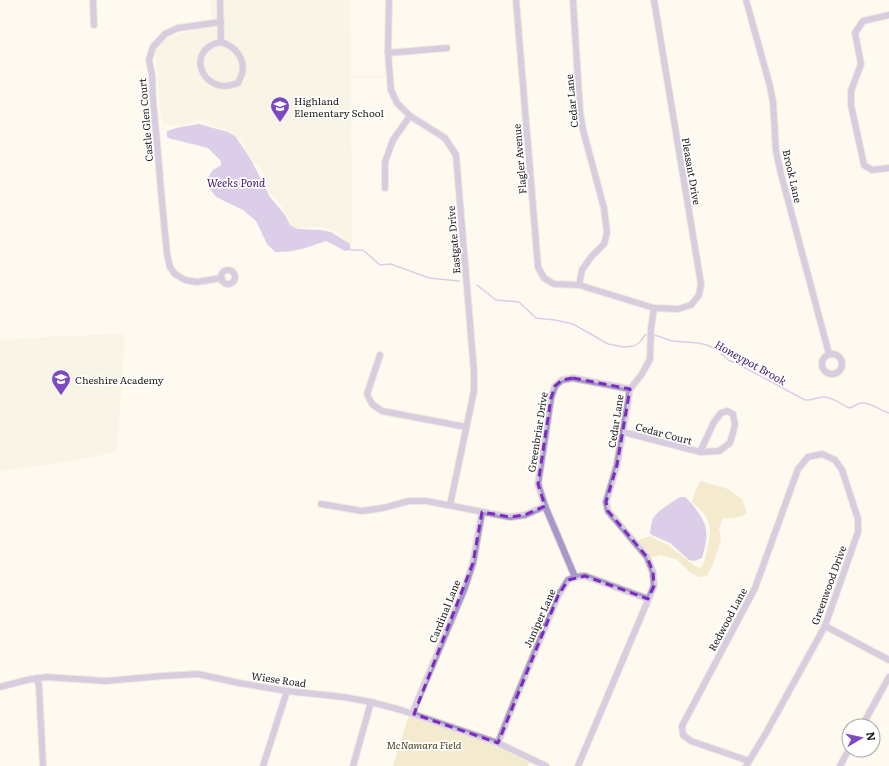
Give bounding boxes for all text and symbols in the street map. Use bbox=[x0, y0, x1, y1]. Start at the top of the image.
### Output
street label: Cedar Lane bbox=[561, 73, 581, 129]
street label: Castle Glen Court bbox=[134, 78, 156, 162]
place label: Highland Elementary School bbox=[294, 93, 384, 120]
school or university icon: Highland Elementary School bbox=[269, 95, 291, 123]
street label: Flagler Avenue bbox=[508, 123, 530, 195]
street label: Pleasant Drive bbox=[679, 136, 705, 206]
street label: Brook Lane bbox=[780, 148, 806, 204]
water label: Weeks Pond bbox=[207, 174, 266, 190]
street label: Eastgate Drive bbox=[443, 205, 463, 275]
water label: Honeypot Brook bbox=[712, 336, 790, 388]
school or university icon: Cheshire Academy bbox=[50, 368, 72, 396]
place label: Cheshire Academy bbox=[75, 372, 164, 387]
street label: Greenbriar Drive bbox=[523, 391, 551, 473]
street label: Cedar Lane bbox=[603, 393, 627, 449]
street label: Cedar Court bbox=[634, 418, 694, 448]
street label: Greenwood Drive bbox=[807, 543, 849, 627]
street label: Cardinal Lane bbox=[424, 577, 464, 645]
street label: Redwood Lane bbox=[704, 585, 750, 653]
street label: Juniper Lane bbox=[519, 586, 559, 650]
street label: Wiese Road bbox=[251, 668, 307, 690]
north arrow bbox=[841, 718, 881, 758]
text: N bbox=[863, 730, 880, 742]
park label: McNamara Field bbox=[387, 737, 462, 752]

